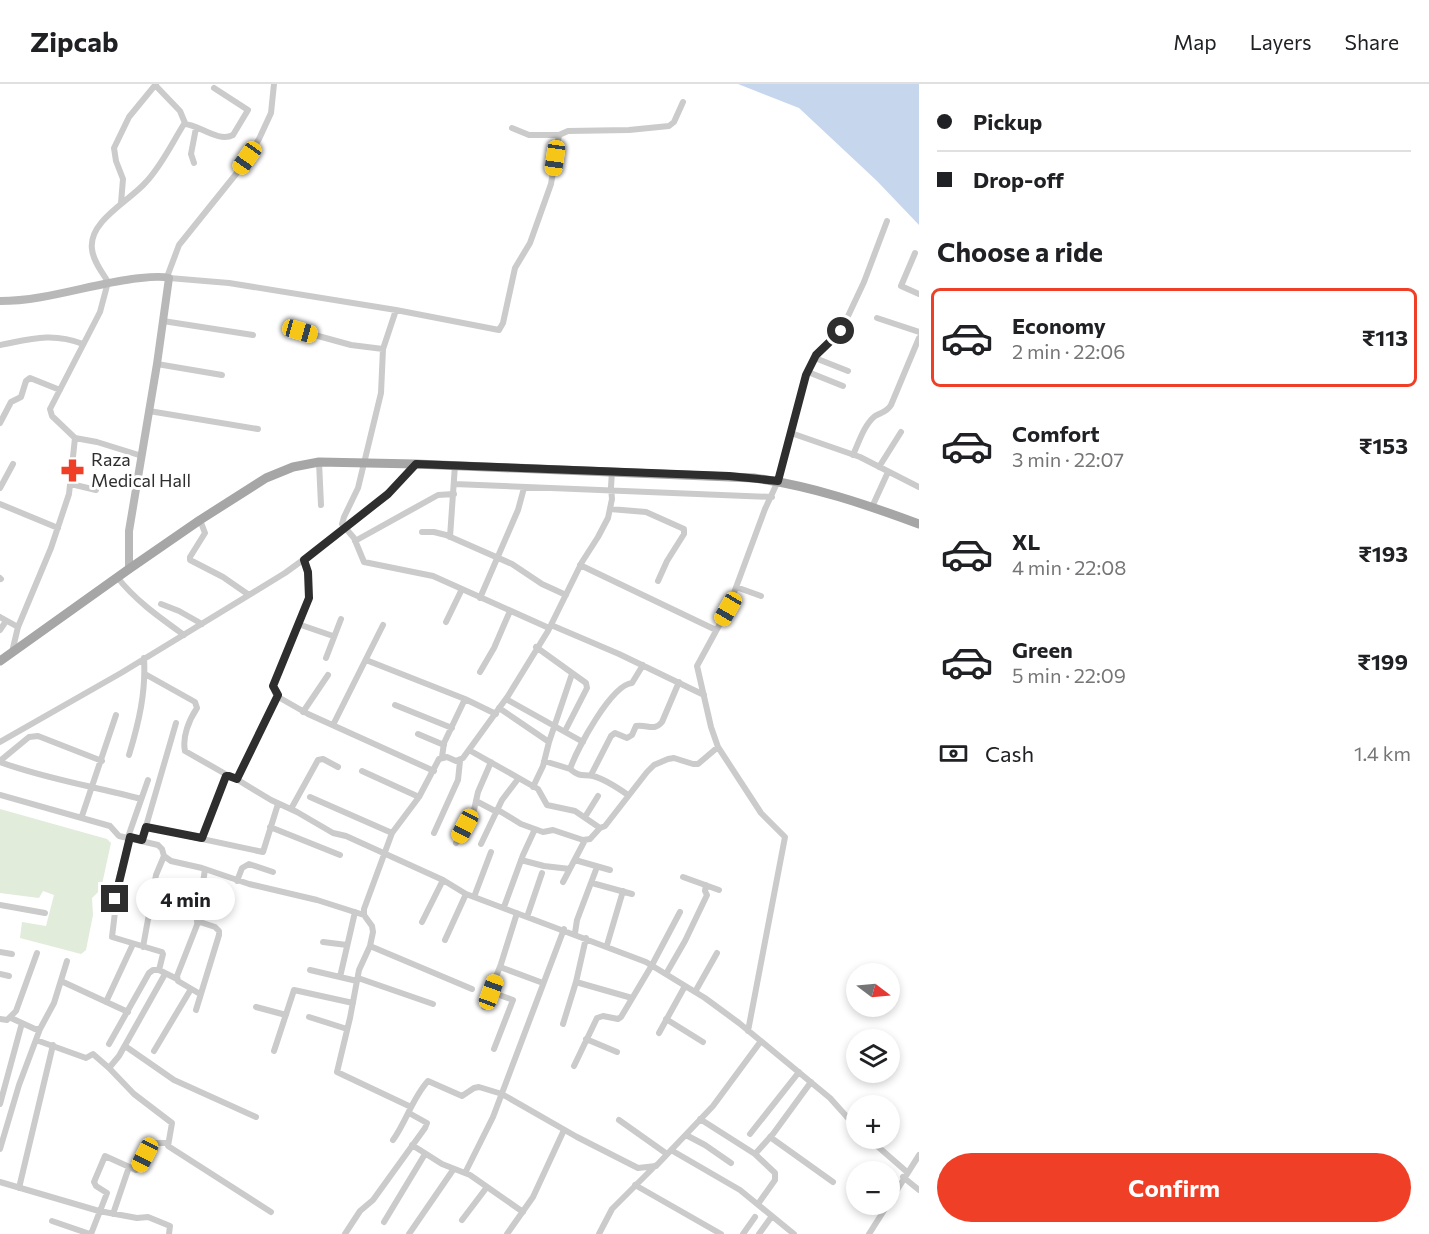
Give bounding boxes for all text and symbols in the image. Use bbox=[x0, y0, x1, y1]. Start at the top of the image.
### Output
text: Zipcab bbox=[30, 24, 119, 58]
text: Map bbox=[1173, 29, 1217, 54]
text: Layers bbox=[1250, 29, 1312, 54]
text: Share bbox=[1345, 29, 1399, 54]
text: Pickup bbox=[973, 108, 1042, 135]
car bbox=[229, 138, 265, 178]
car bbox=[544, 139, 566, 177]
text: Drop-off bbox=[973, 166, 1064, 193]
text: Choose a ride bbox=[937, 235, 1103, 268]
icon: car bbox=[940, 311, 994, 365]
text: Economy bbox=[1012, 312, 1106, 339]
car bbox=[280, 317, 320, 345]
route start bbox=[827, 317, 854, 344]
text: ₹113 bbox=[1362, 324, 1408, 351]
text: 2 min · 22:06 bbox=[1012, 339, 1125, 363]
icon: car bbox=[940, 419, 994, 473]
text: Comfort bbox=[1012, 420, 1100, 447]
text: ₹153 bbox=[1359, 432, 1408, 459]
text: 3 min · 22:07 bbox=[1012, 447, 1124, 471]
place label: Raza Medical Hall bbox=[91, 448, 191, 491]
pharmacy icon: Raza Medical Hall bbox=[60, 457, 86, 483]
icon: car bbox=[940, 527, 994, 581]
text: XL bbox=[1012, 528, 1040, 555]
text: ₹193 bbox=[1358, 540, 1408, 567]
text: 4 min · 22:08 bbox=[1012, 555, 1126, 579]
car bbox=[711, 589, 745, 629]
icon: car bbox=[940, 635, 994, 689]
text: Green bbox=[1012, 636, 1073, 663]
text: ₹199 bbox=[1357, 648, 1408, 675]
text: 5 min · 22:09 bbox=[1012, 663, 1126, 687]
icon: cash bbox=[937, 737, 970, 770]
text: Cash bbox=[985, 740, 1034, 767]
text: 1.4 km bbox=[1354, 741, 1411, 765]
car bbox=[449, 806, 481, 846]
callout: 4 min bbox=[136, 878, 235, 920]
route end bbox=[101, 885, 128, 912]
text: 4 min bbox=[160, 887, 211, 911]
north arrow bbox=[846, 963, 900, 1017]
map controls bbox=[846, 963, 900, 1215]
car bbox=[476, 972, 506, 1012]
button: layers bbox=[846, 1029, 900, 1083]
button: + bbox=[846, 1095, 900, 1149]
car bbox=[129, 1135, 161, 1175]
button: Confirm bbox=[937, 1153, 1411, 1222]
button: − bbox=[846, 1161, 900, 1215]

